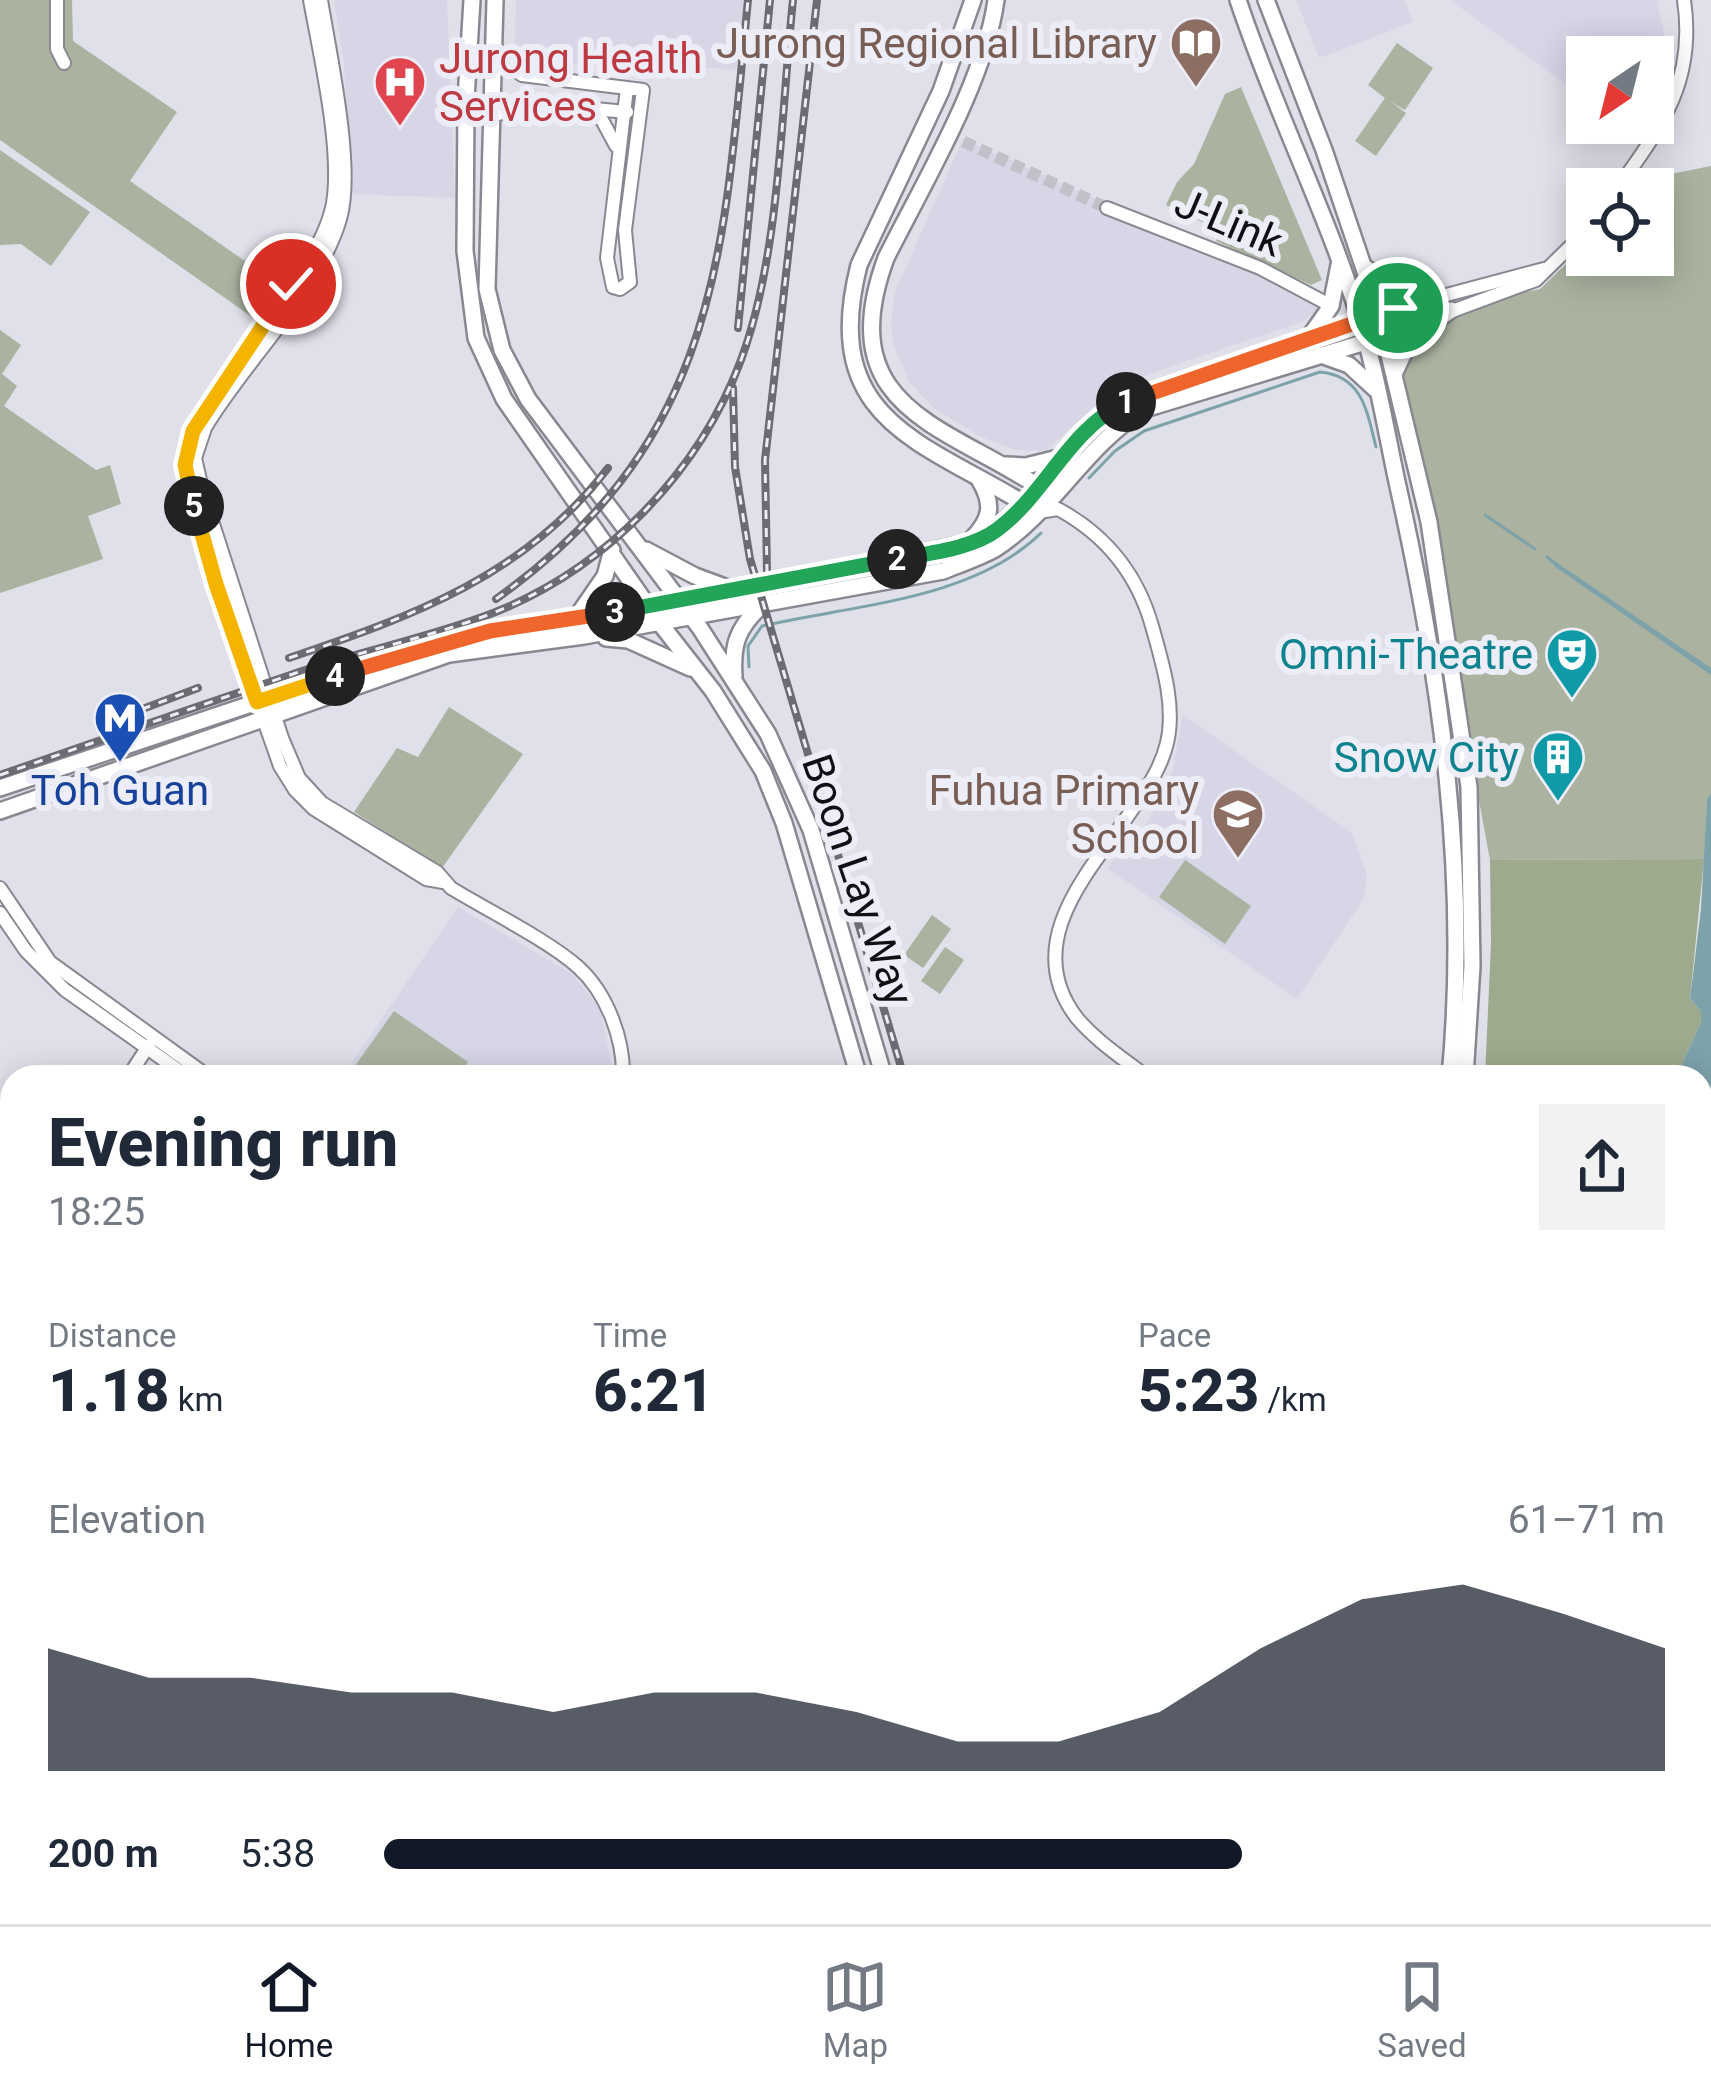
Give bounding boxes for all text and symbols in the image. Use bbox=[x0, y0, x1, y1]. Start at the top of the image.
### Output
library icon: Jurong Regional Library bbox=[1168, 15, 1224, 89]
place label: Jurong Regional Library bbox=[716, 19, 1157, 68]
place label: Jurong Health Services bbox=[439, 34, 702, 131]
north arrow bbox=[1566, 36, 1674, 144]
map controls bbox=[1566, 36, 1674, 276]
hospital icon: Jurong Health Services bbox=[372, 54, 428, 128]
button: locate bbox=[1566, 168, 1674, 276]
street label: J-Link bbox=[1168, 178, 1291, 267]
pin bbox=[240, 233, 342, 335]
icon: check bbox=[258, 251, 324, 317]
pin bbox=[1347, 257, 1449, 359]
icon: arrive bbox=[1365, 275, 1431, 341]
pin: 1 bbox=[1096, 372, 1156, 432]
text: 1 bbox=[1117, 382, 1135, 421]
pin: 5 bbox=[164, 476, 224, 536]
text: 5 bbox=[185, 486, 203, 525]
pin: 2 bbox=[867, 529, 927, 589]
text: 2 bbox=[888, 539, 906, 578]
pin: 3 bbox=[585, 582, 645, 642]
text: 3 bbox=[606, 592, 624, 631]
theatre icon: Omni-Theatre bbox=[1544, 626, 1600, 700]
place label: Omni-Theatre bbox=[1279, 630, 1533, 679]
pin: 4 bbox=[305, 646, 365, 706]
text: 4 bbox=[326, 656, 344, 695]
metro station icon: Toh Guan bbox=[92, 690, 148, 764]
building icon: Snow City bbox=[1530, 729, 1586, 803]
place label: Snow City bbox=[1334, 733, 1519, 782]
street label: Boon Lay Way bbox=[792, 748, 924, 1012]
place label: Toh Guan bbox=[31, 766, 209, 815]
place label: Fuhua Primary School bbox=[928, 766, 1199, 863]
school or university icon: Fuhua Primary School bbox=[1210, 786, 1266, 860]
button: share bbox=[1539, 1104, 1665, 1230]
text: Evening run bbox=[48, 1105, 399, 1182]
text: 18:25 bbox=[48, 1189, 145, 1235]
text: Distance bbox=[48, 1316, 176, 1355]
text: Time bbox=[593, 1316, 667, 1355]
text: Pace bbox=[1138, 1316, 1211, 1355]
text: 1.18 bbox=[48, 1355, 170, 1426]
text: 6:21 bbox=[593, 1355, 714, 1426]
text: 5:23 bbox=[1138, 1355, 1259, 1426]
text: km bbox=[170, 1380, 223, 1419]
text: /km bbox=[1259, 1380, 1327, 1419]
text: Elevation bbox=[48, 1497, 206, 1543]
text: 61–71 m bbox=[1508, 1497, 1665, 1543]
text: 200 m bbox=[48, 1831, 159, 1877]
text: 5:38 bbox=[240, 1831, 315, 1877]
tab: Home bbox=[245, 1954, 333, 2065]
tab: Map bbox=[822, 1954, 888, 2065]
tab: Saved bbox=[1377, 1954, 1467, 2065]

